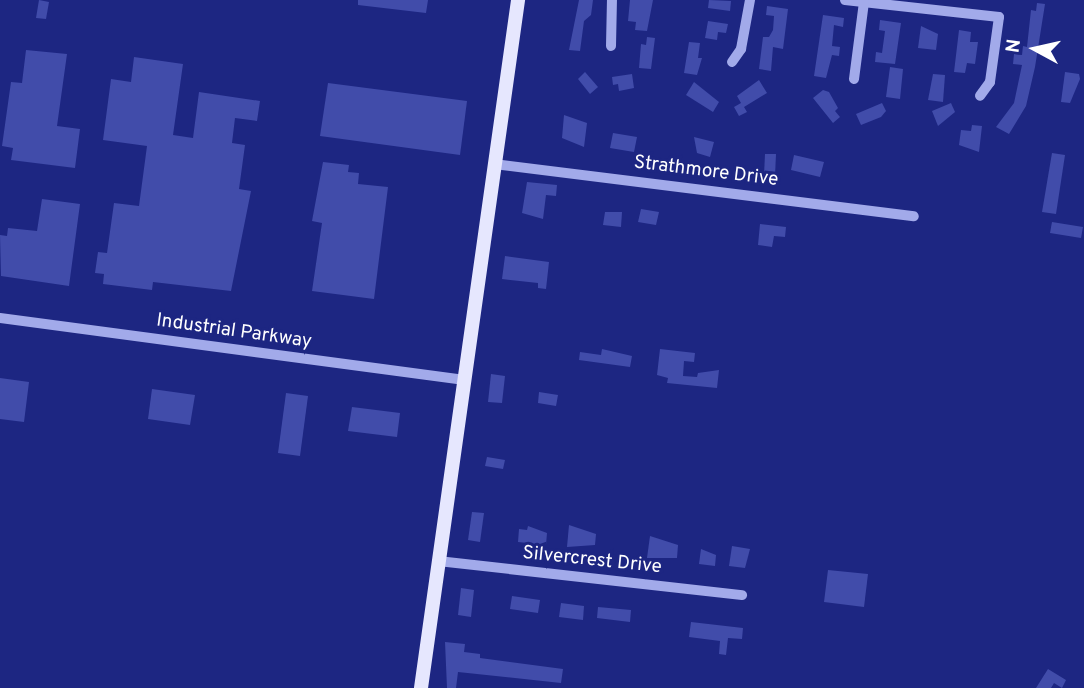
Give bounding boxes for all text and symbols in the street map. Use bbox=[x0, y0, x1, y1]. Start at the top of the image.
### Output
north arrow bbox=[1000, 14, 1070, 84]
text: N bbox=[1001, 38, 1027, 55]
street label: Strathmore Drive bbox=[632, 152, 780, 192]
street label: Industrial Parkway bbox=[155, 310, 313, 354]
street label: Silvercrest Drive bbox=[521, 542, 663, 580]

